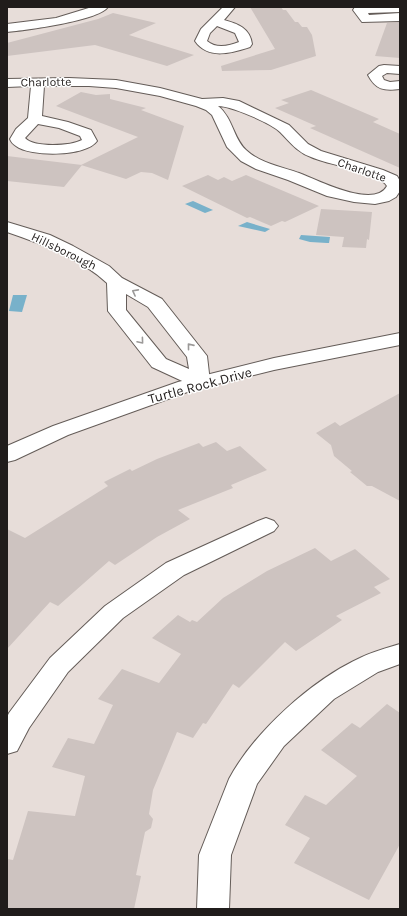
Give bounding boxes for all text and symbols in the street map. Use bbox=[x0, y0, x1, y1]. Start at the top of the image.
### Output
street label: Charlotte bbox=[21, 75, 71, 89]
street label: Charlotte bbox=[336, 155, 388, 185]
street label: Hillsborough bbox=[29, 229, 99, 273]
one-way arrow bbox=[132, 290, 140, 297]
one-way arrow bbox=[137, 337, 144, 344]
one-way arrow bbox=[187, 344, 194, 351]
street label: Turtle Rock Drive bbox=[146, 363, 254, 407]

